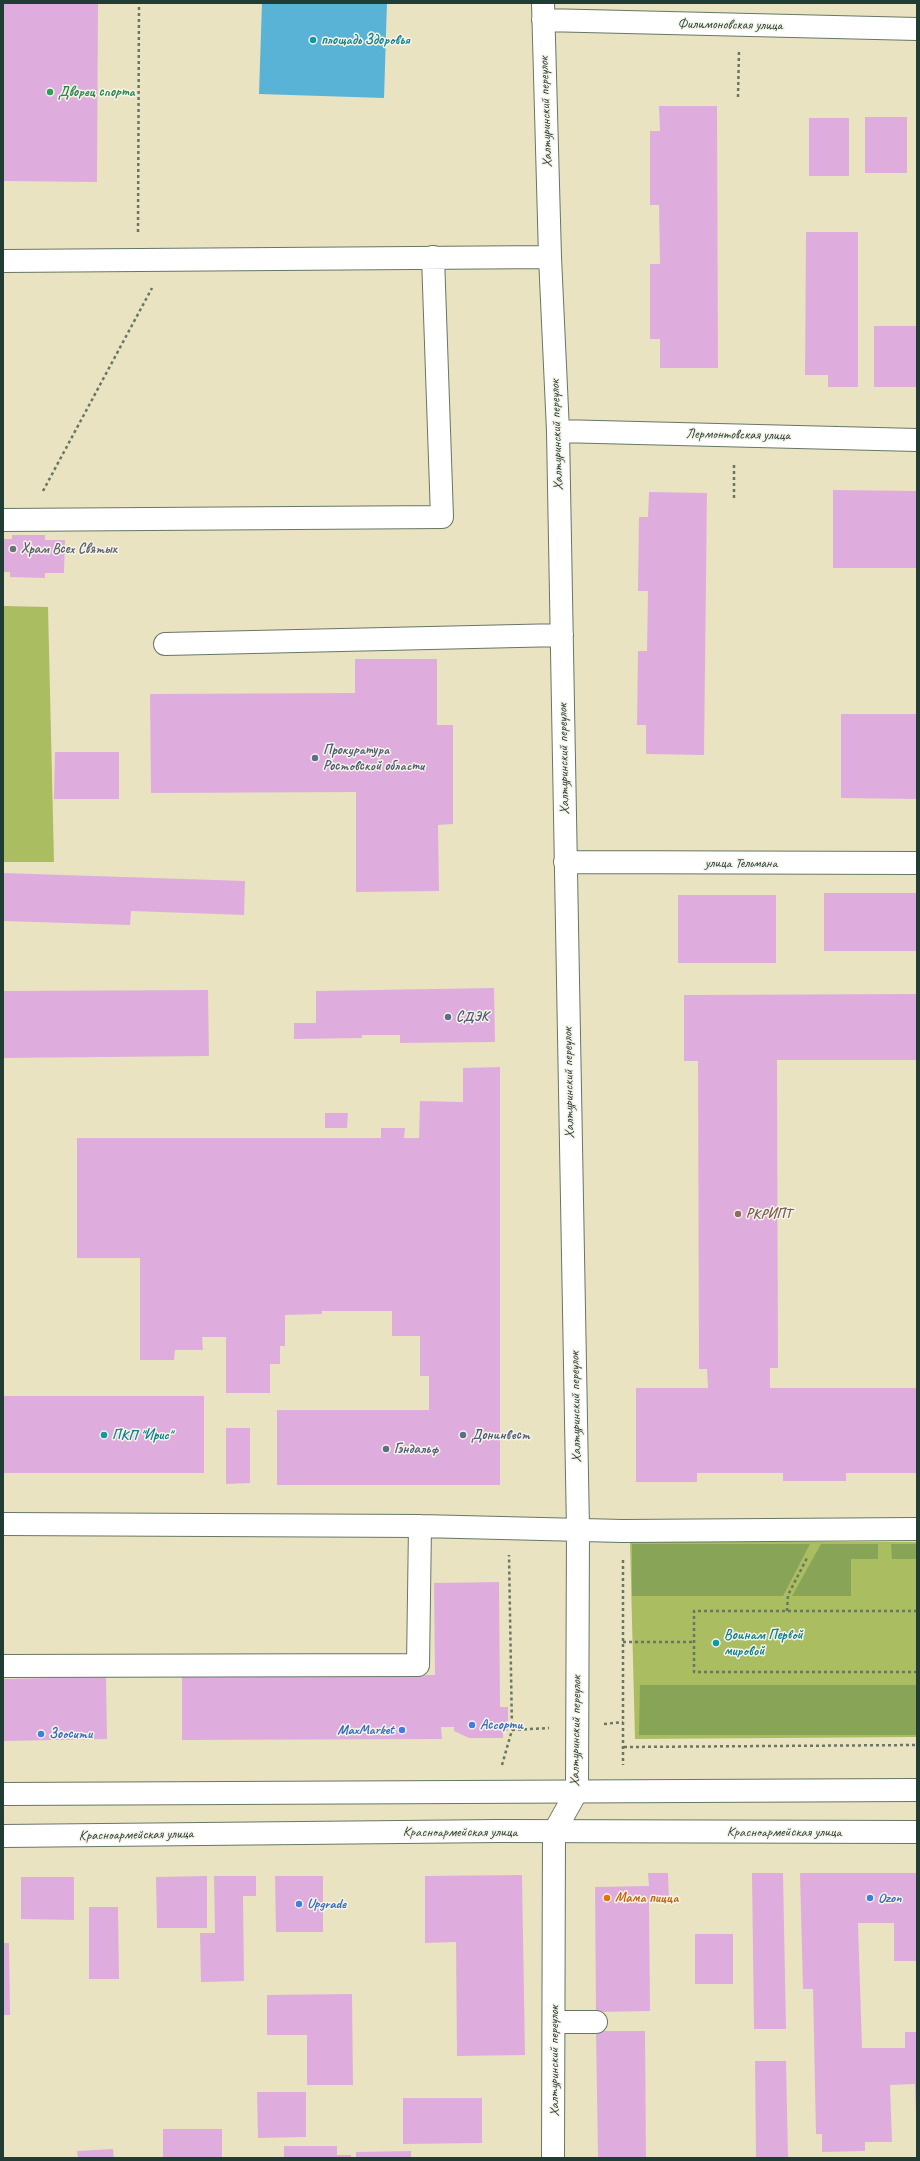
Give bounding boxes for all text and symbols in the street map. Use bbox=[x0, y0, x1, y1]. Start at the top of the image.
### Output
street label: Филимоновская улица bbox=[678, 16, 782, 34]
place label: площадь Здоровья bbox=[321, 32, 410, 48]
marker: площадь Здоровья bbox=[308, 35, 318, 45]
street label: Халтуринский переулок bbox=[536, 56, 556, 168]
place label: Дворец спорта bbox=[58, 84, 135, 100]
marker: Дворец спорта bbox=[45, 87, 55, 97]
street label: Халтуринский переулок bbox=[547, 379, 567, 491]
street label: Лермонтовская улица bbox=[686, 426, 790, 444]
place label: Храм Всех Святых bbox=[21, 541, 117, 557]
marker: Храм Всех Святых bbox=[8, 544, 18, 554]
street label: Халтуринский переулок bbox=[555, 703, 573, 815]
place label: Прокуратура Ростовской области bbox=[323, 742, 424, 774]
marker: Прокуратура Ростовской области bbox=[310, 753, 320, 763]
street label: улица Тельмана bbox=[705, 855, 777, 871]
place label: СДЭК bbox=[456, 1009, 488, 1025]
marker: СДЭК bbox=[443, 1012, 453, 1022]
street label: Халтуринский переулок bbox=[560, 1027, 578, 1139]
place label: РКРИПТ bbox=[746, 1206, 792, 1222]
marker: РКРИПТ bbox=[733, 1209, 743, 1219]
street label: Халтуринский переулок bbox=[567, 1351, 585, 1463]
place label: ПКП "Ирис" bbox=[112, 1427, 172, 1443]
place label: Донинвест bbox=[471, 1427, 530, 1443]
marker: ПКП "Ирис" bbox=[99, 1430, 109, 1440]
marker: Донинвест bbox=[458, 1430, 468, 1440]
place label: Гэндальф bbox=[394, 1441, 438, 1457]
marker: Гэндальф bbox=[381, 1444, 391, 1454]
place label: Воинам Первой мировой bbox=[724, 1627, 803, 1660]
marker: Воинам Первой мировой bbox=[711, 1638, 721, 1648]
street label: Халтуринский переулок bbox=[567, 1675, 585, 1787]
place label: Ассорти bbox=[480, 1717, 523, 1733]
marker: Ассорти bbox=[467, 1720, 477, 1730]
place label: MaxMarket bbox=[337, 1722, 394, 1738]
marker: MaxMarket bbox=[397, 1725, 407, 1735]
place label: Зоосити bbox=[49, 1726, 92, 1742]
marker: Зоосити bbox=[36, 1729, 46, 1739]
street label: Красноармейская улица bbox=[403, 1824, 517, 1840]
street label: Красноармейская улица bbox=[727, 1824, 841, 1840]
street label: Красноармейская улица bbox=[79, 1826, 193, 1844]
place label: Мама пицца bbox=[615, 1890, 678, 1906]
place label: Ozon bbox=[878, 1890, 901, 1906]
marker: Мама пицца bbox=[602, 1893, 612, 1903]
marker: Ozon bbox=[865, 1893, 875, 1903]
place label: Upgrade bbox=[307, 1896, 346, 1912]
marker: Upgrade bbox=[294, 1899, 304, 1909]
street label: Халтуринский переулок bbox=[546, 2005, 562, 2117]

